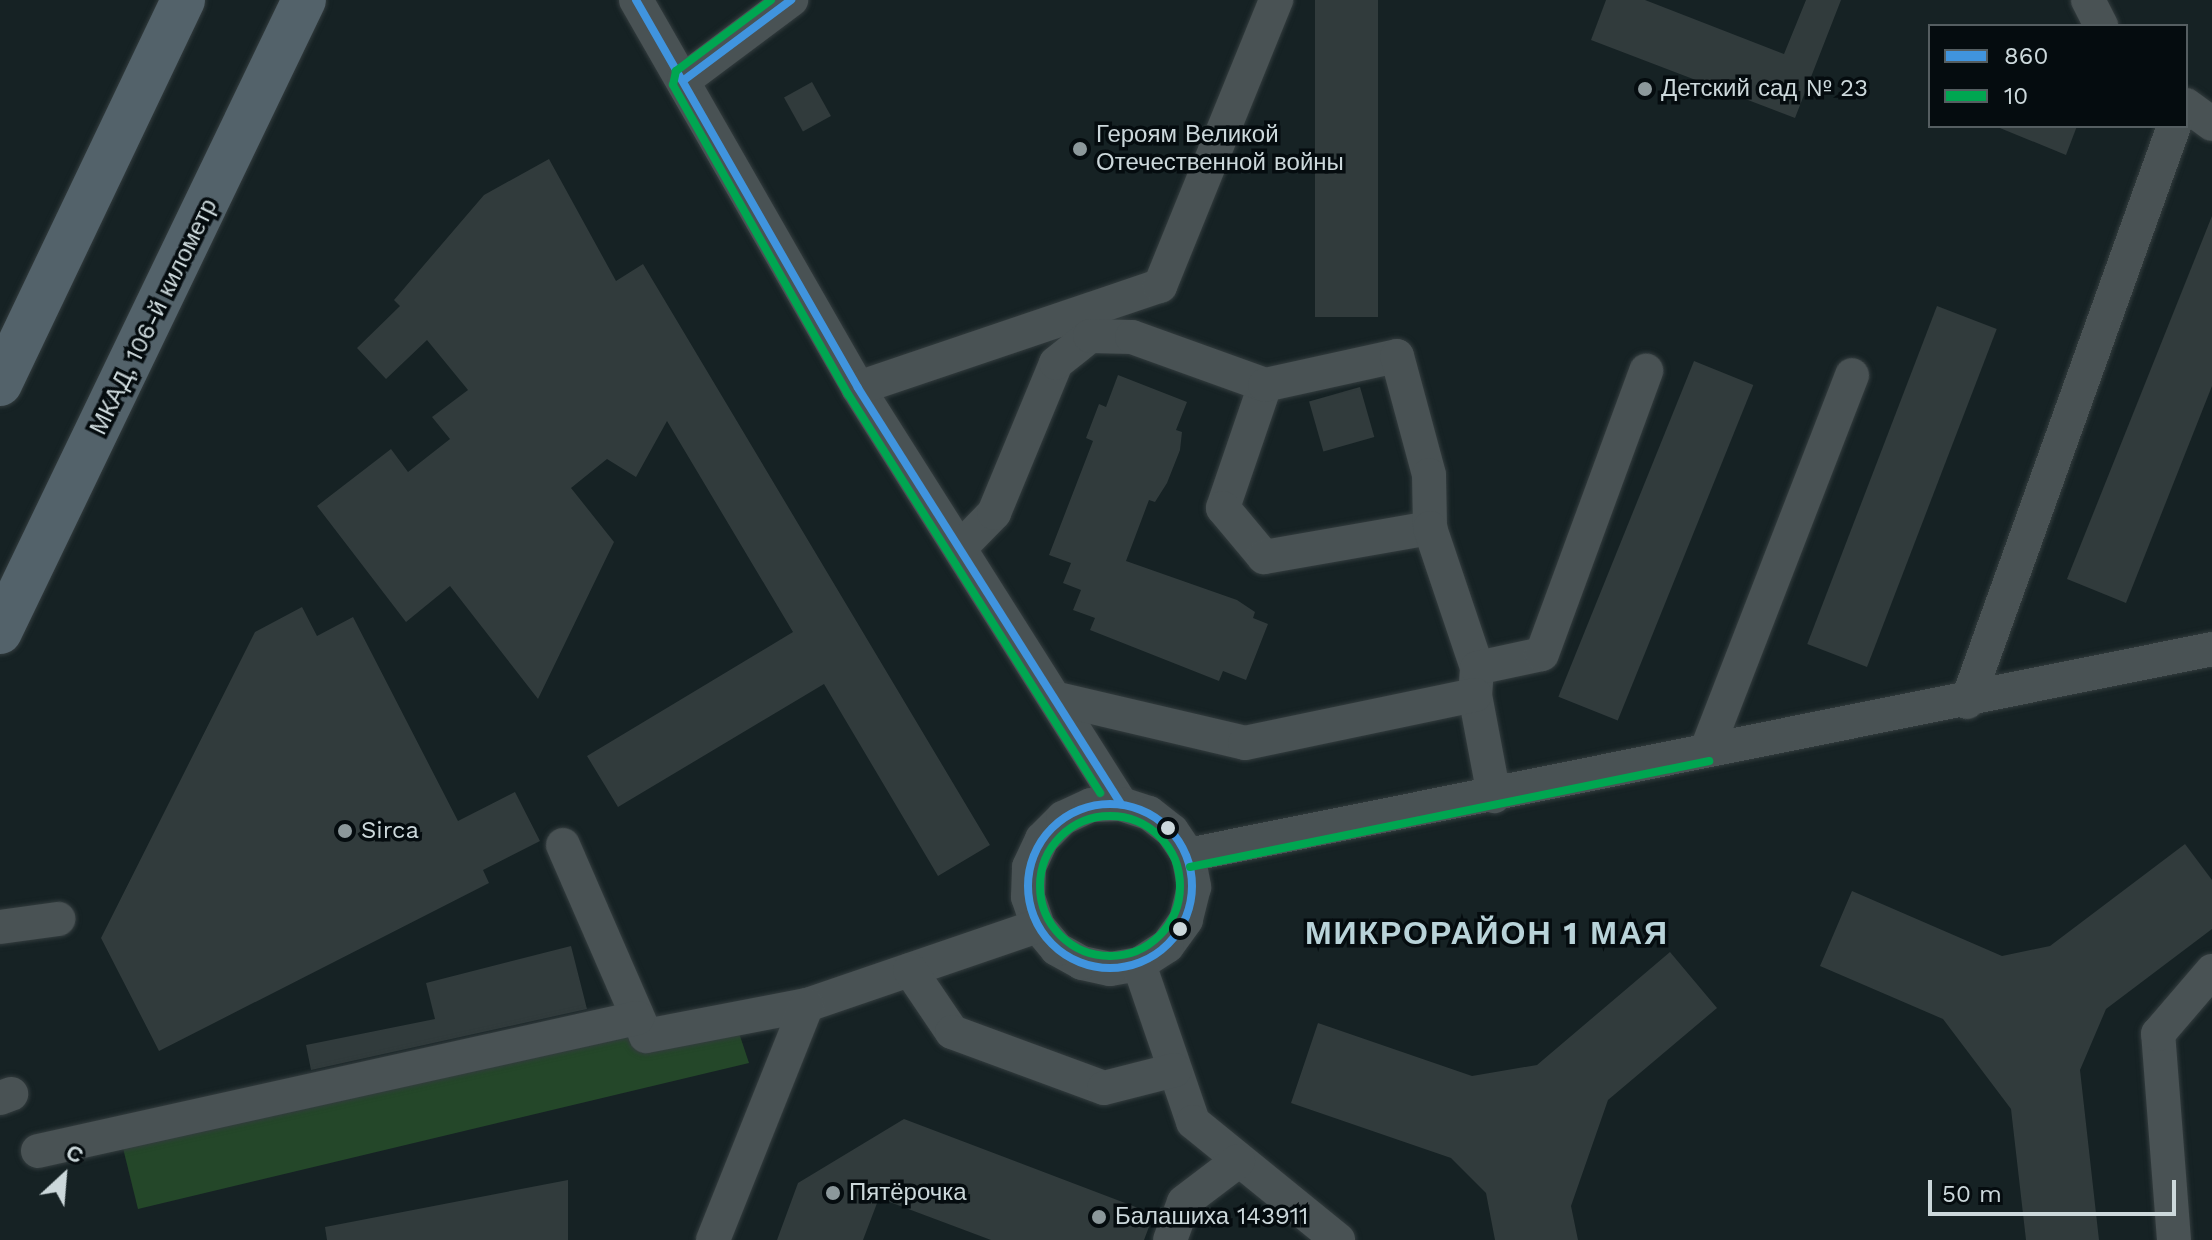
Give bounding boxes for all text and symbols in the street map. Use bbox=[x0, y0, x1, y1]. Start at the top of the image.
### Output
legend bbox=[1928, 24, 2188, 128]
text: 860 bbox=[2004, 42, 2048, 70]
place label: Детский сад № 23 bbox=[1661, 75, 1868, 103]
marker: Детский сад № 23 bbox=[1636, 80, 1654, 98]
text: 10 bbox=[2004, 82, 2028, 110]
place label: Героям Великой Отечественной войны bbox=[1096, 121, 1344, 177]
marker: Героям Великой Отечественной войны bbox=[1071, 140, 1089, 158]
street label: МКАД, 106-й километр bbox=[84, 194, 224, 440]
place label: Sirca bbox=[361, 817, 419, 845]
unlabelled marker bbox=[1160, 820, 1176, 836]
marker: Sirca bbox=[336, 822, 354, 840]
district label: МИКРОРАЙОН 1 МАЯ bbox=[1305, 914, 1669, 952]
unlabelled marker bbox=[1172, 921, 1188, 937]
north arrow bbox=[24, 1136, 104, 1216]
text: С bbox=[62, 1139, 87, 1169]
scale bar bbox=[1932, 1164, 2180, 1214]
place label: Пятёрочка bbox=[849, 1179, 967, 1207]
text: 50 m bbox=[1942, 1180, 2002, 1208]
marker: Пятёрочка bbox=[824, 1184, 842, 1202]
place label: Балашиха 143911 bbox=[1115, 1203, 1309, 1231]
marker: Балашиха 143911 bbox=[1090, 1208, 1108, 1226]

